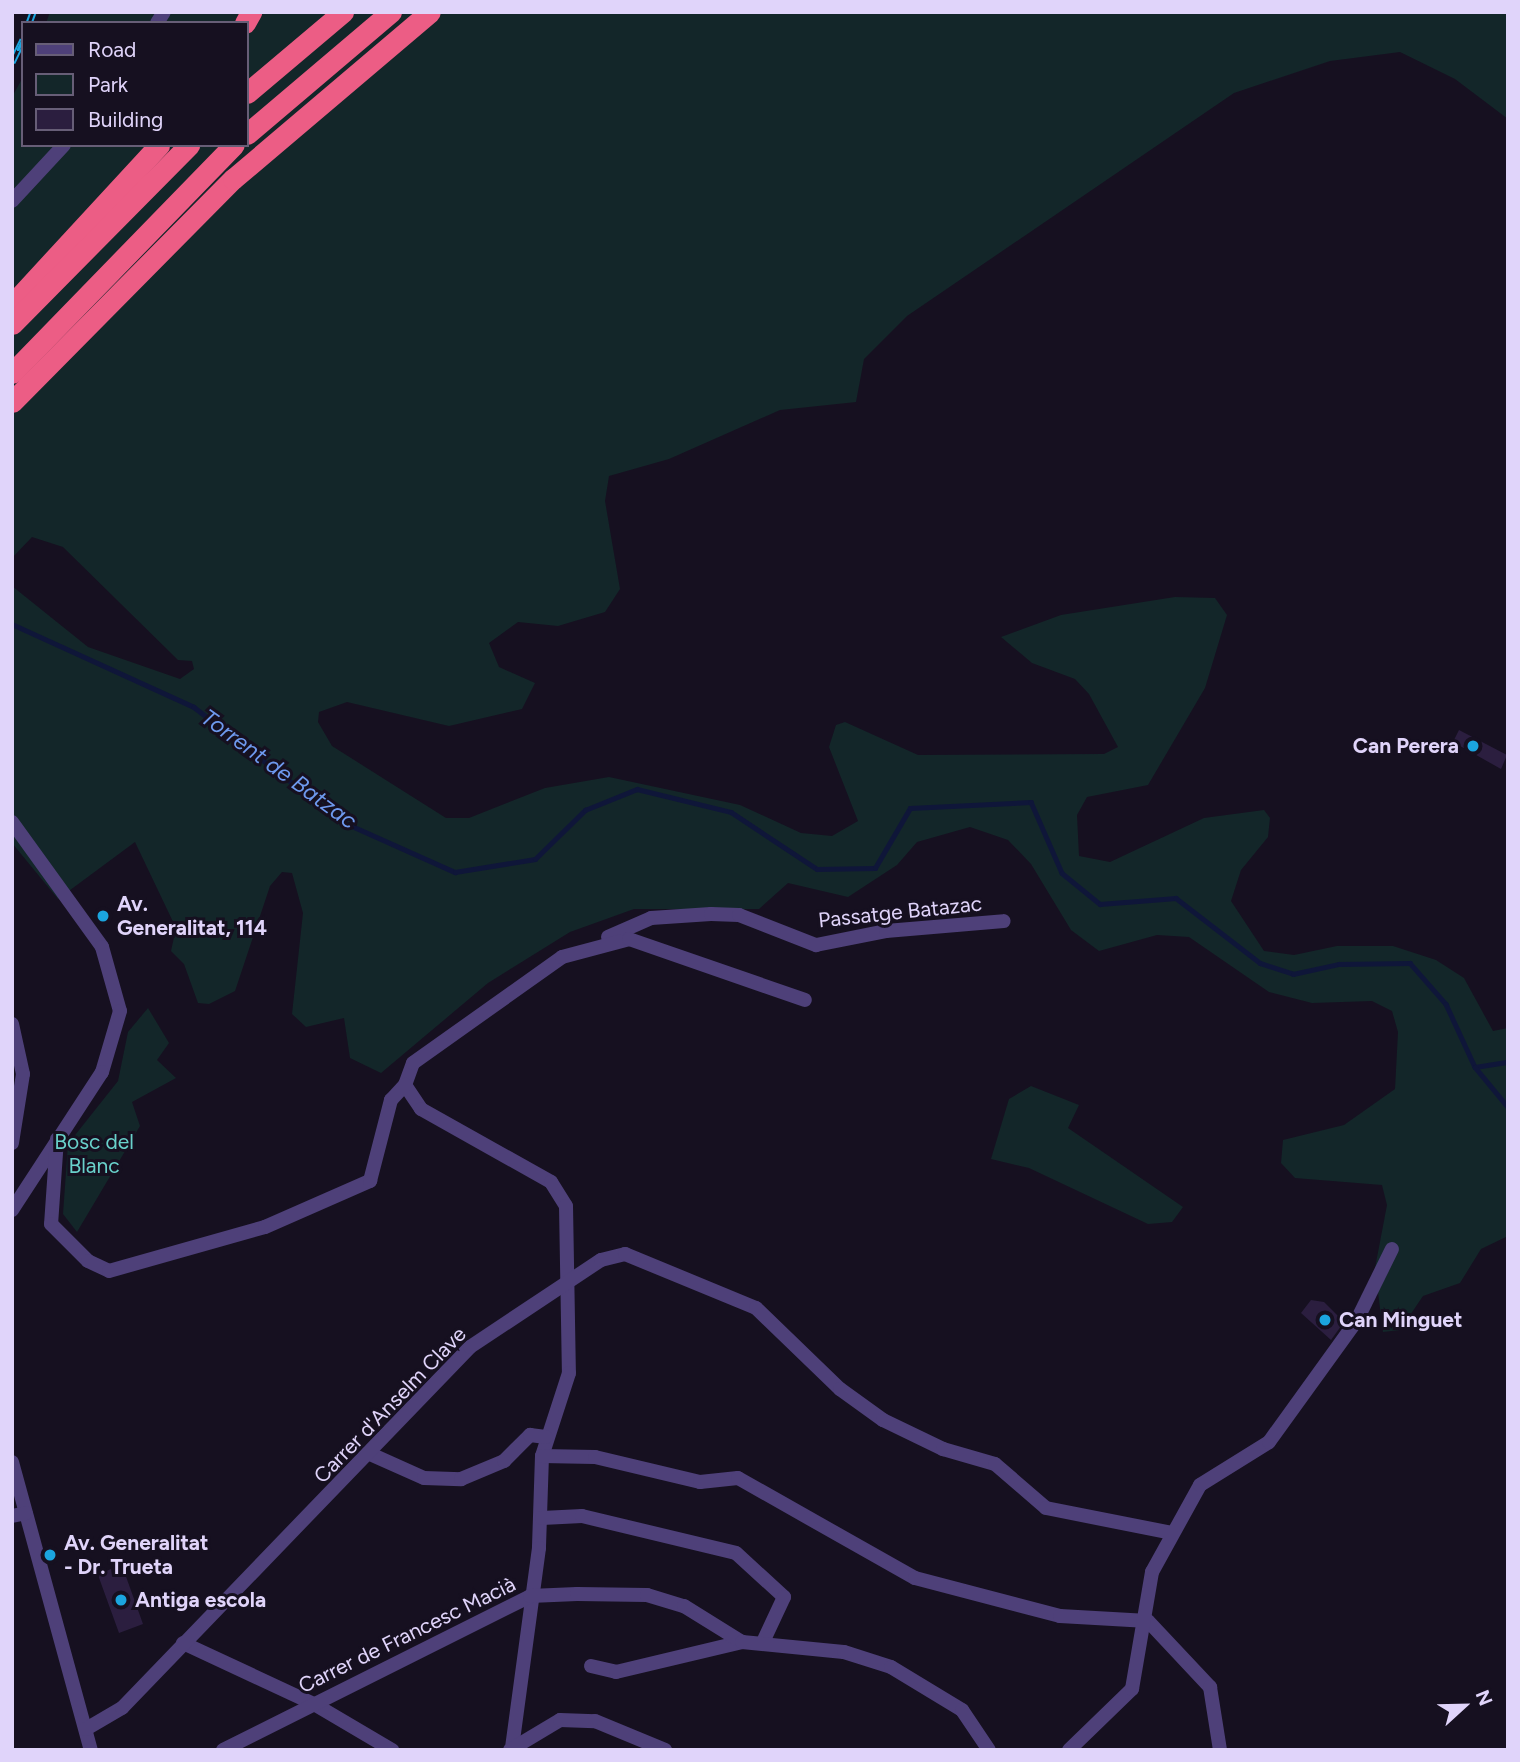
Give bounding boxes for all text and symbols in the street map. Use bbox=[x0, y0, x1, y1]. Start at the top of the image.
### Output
legend bbox=[21, 21, 248, 147]
text: Road bbox=[88, 37, 136, 62]
text: Park bbox=[88, 72, 128, 97]
text: Building bbox=[88, 107, 163, 132]
water label: Torrent de Batzac bbox=[196, 703, 362, 835]
place label: Can Perera bbox=[1353, 733, 1459, 759]
marker: Can Perera bbox=[1465, 738, 1481, 754]
place label: Av. Generalitat, 114 bbox=[117, 891, 267, 941]
street label: Passatge Batazac bbox=[817, 891, 983, 933]
marker: Av. Generalitat, 114 bbox=[95, 908, 111, 924]
park label: Bosc del Blanc bbox=[54, 1129, 134, 1179]
place label: Can Minguet bbox=[1339, 1307, 1462, 1333]
marker: Can Minguet bbox=[1317, 1312, 1333, 1328]
street label: Carrer d'Anselm Clave bbox=[309, 1322, 471, 1488]
place label: Av. Generalitat - Dr. Trueta bbox=[64, 1530, 209, 1580]
marker: Av. Generalitat - Dr. Trueta bbox=[42, 1547, 58, 1563]
street label: Carrer de Francesc Macià bbox=[295, 1572, 519, 1698]
place label: Antiga escola bbox=[135, 1587, 266, 1613]
marker: Antiga escola bbox=[113, 1592, 129, 1608]
north arrow bbox=[1429, 1671, 1499, 1741]
text: N bbox=[1471, 1687, 1497, 1709]

